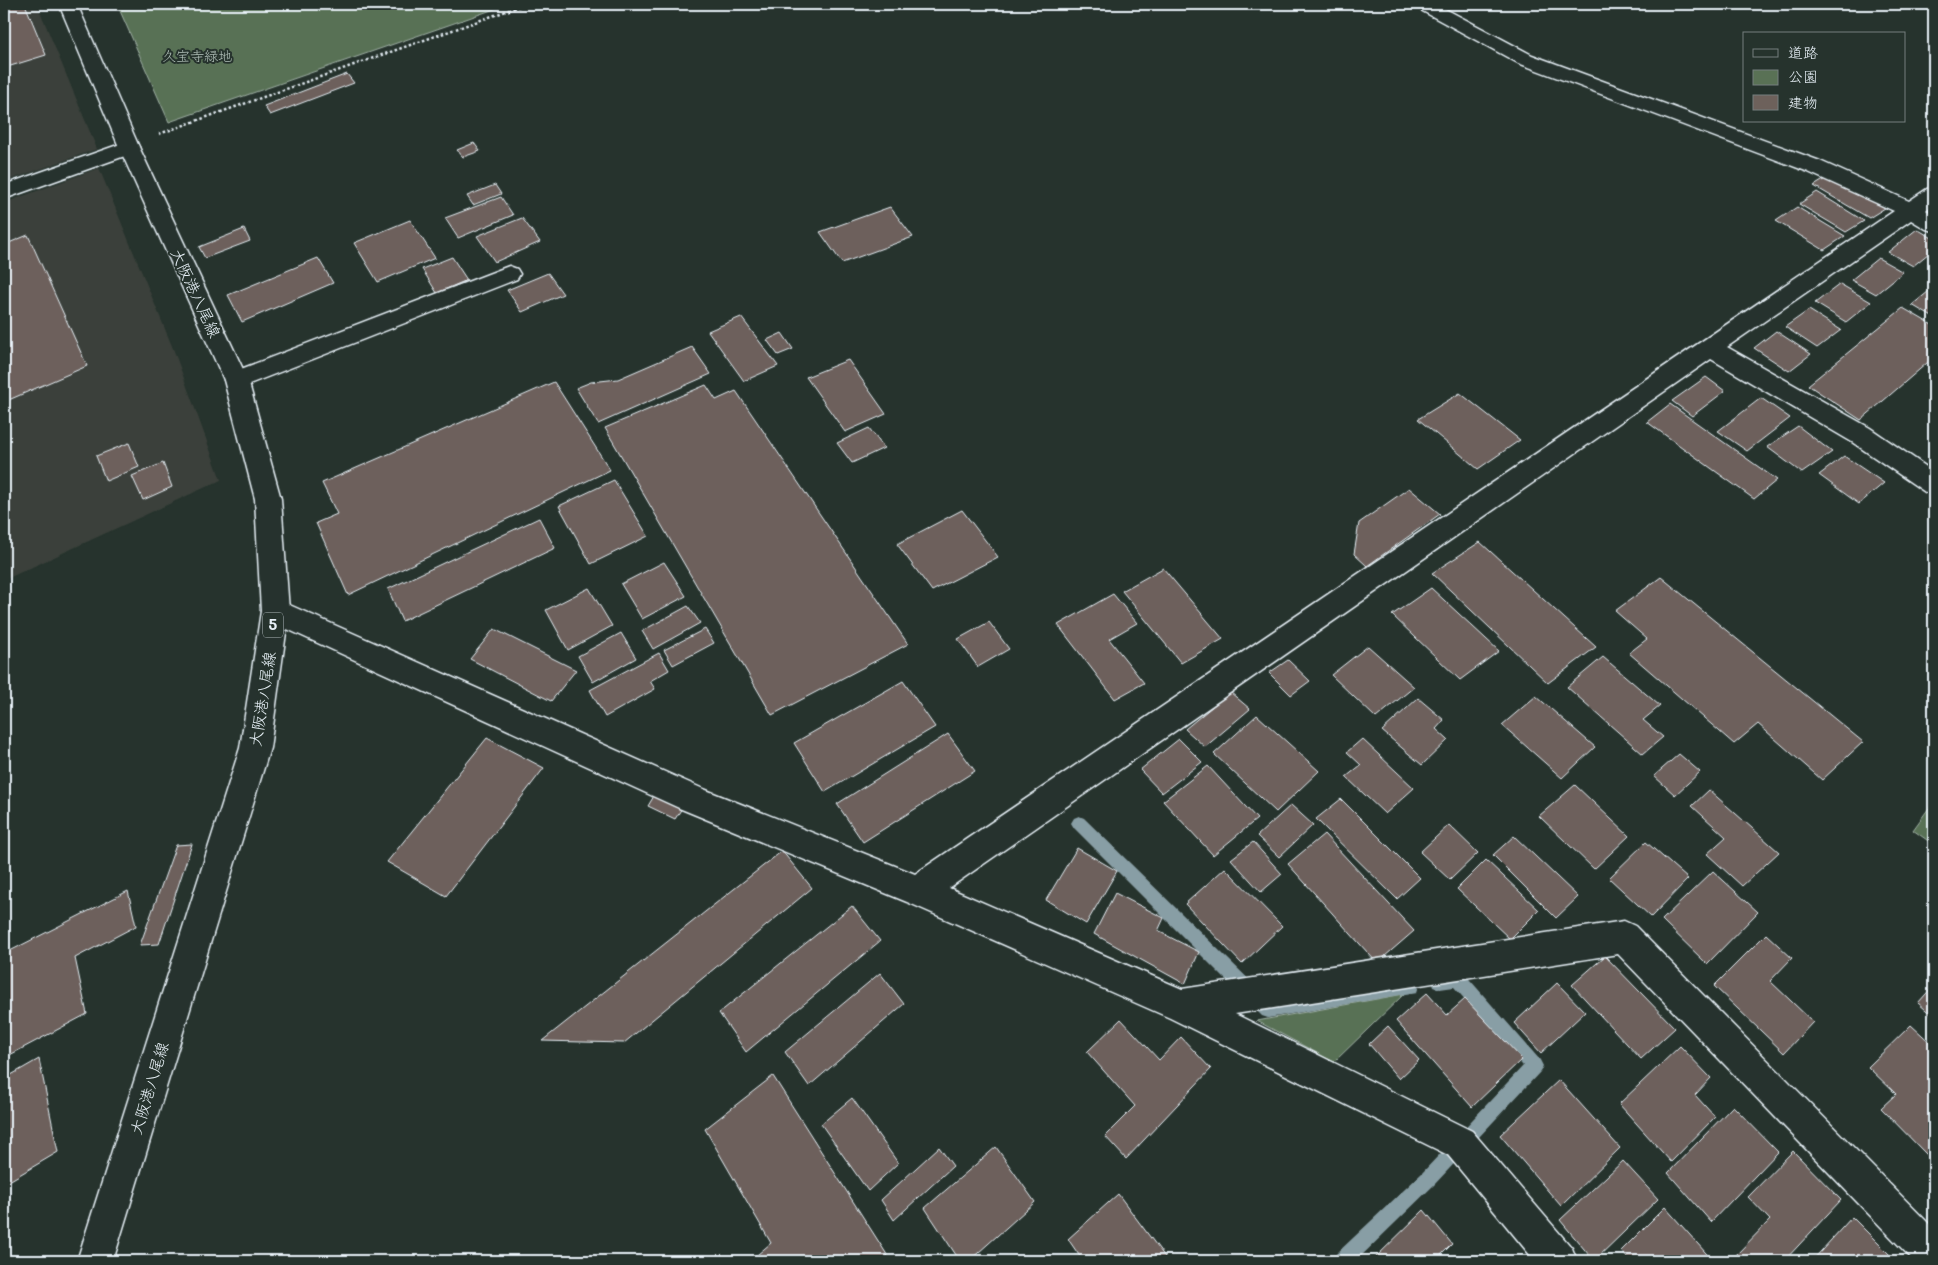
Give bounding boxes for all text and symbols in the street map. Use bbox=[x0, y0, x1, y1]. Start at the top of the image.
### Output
legend bbox=[1743, 32, 1906, 122]
text: 道路 bbox=[1788, 42, 1818, 62]
park label: 久宝寺緑地 bbox=[162, 46, 232, 65]
text: 公園 bbox=[1788, 66, 1818, 86]
text: 建物 bbox=[1788, 92, 1818, 112]
street label: 大阪港八尾線 bbox=[167, 245, 226, 341]
road number: 5 bbox=[263, 612, 283, 638]
street label: 大阪港八尾線 bbox=[244, 650, 279, 748]
street label: 大阪港八尾線 bbox=[124, 1039, 173, 1137]

